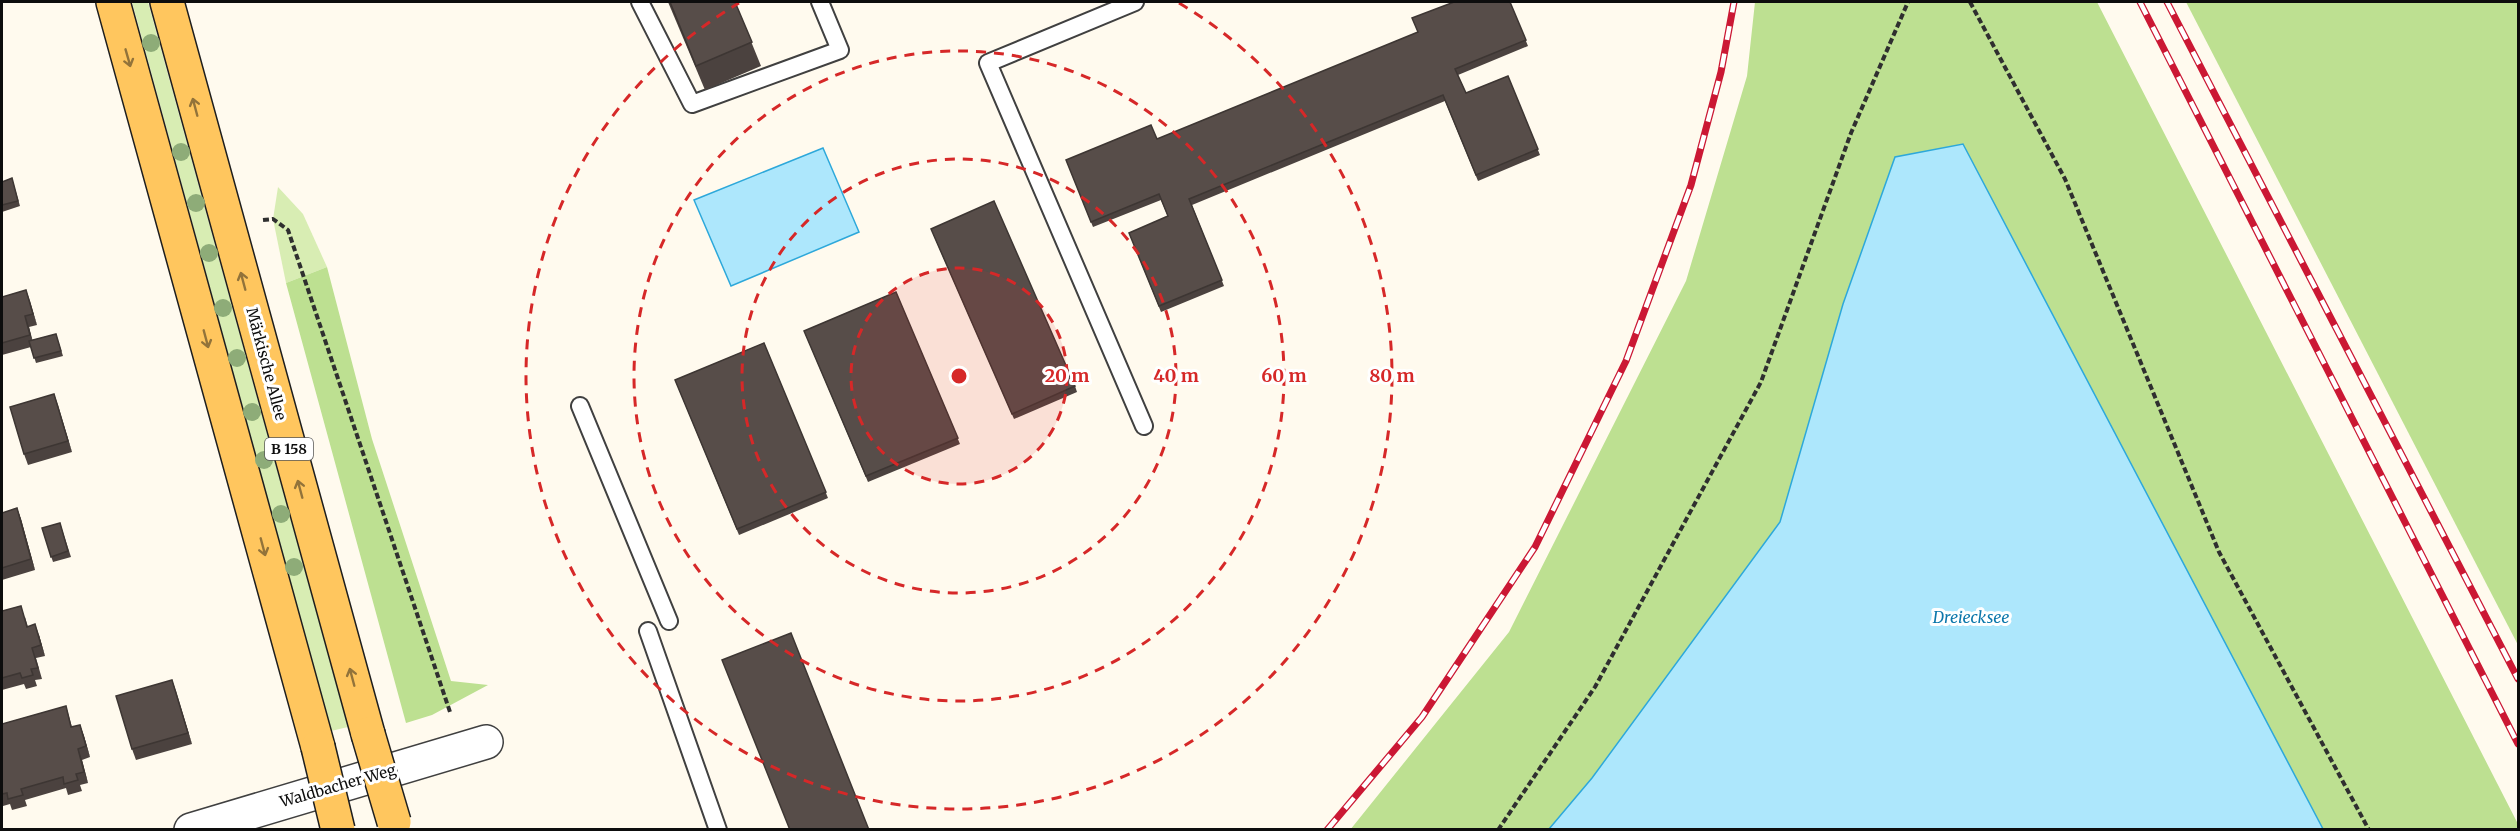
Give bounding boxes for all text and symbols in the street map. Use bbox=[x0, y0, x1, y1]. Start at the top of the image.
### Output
one-way arrow bbox=[123, 48, 134, 67]
one-way arrow bbox=[189, 98, 201, 117]
one-way arrow bbox=[237, 272, 248, 291]
street label: Märkische Allee bbox=[242, 305, 291, 422]
one-way arrow bbox=[201, 329, 212, 348]
text: 20 m bbox=[1045, 364, 1089, 387]
text: 40 m bbox=[1153, 364, 1199, 387]
text: 60 m bbox=[1261, 364, 1307, 387]
text: 80 m bbox=[1369, 364, 1415, 387]
centre of rings bbox=[949, 366, 969, 386]
road number: B 158 bbox=[265, 438, 313, 460]
one-way arrow bbox=[294, 480, 306, 499]
one-way arrow bbox=[258, 538, 269, 557]
water label: Dreiecksee bbox=[1932, 607, 2009, 627]
one-way arrow bbox=[346, 668, 357, 687]
street label: Waldbacher Weg bbox=[277, 760, 398, 811]

